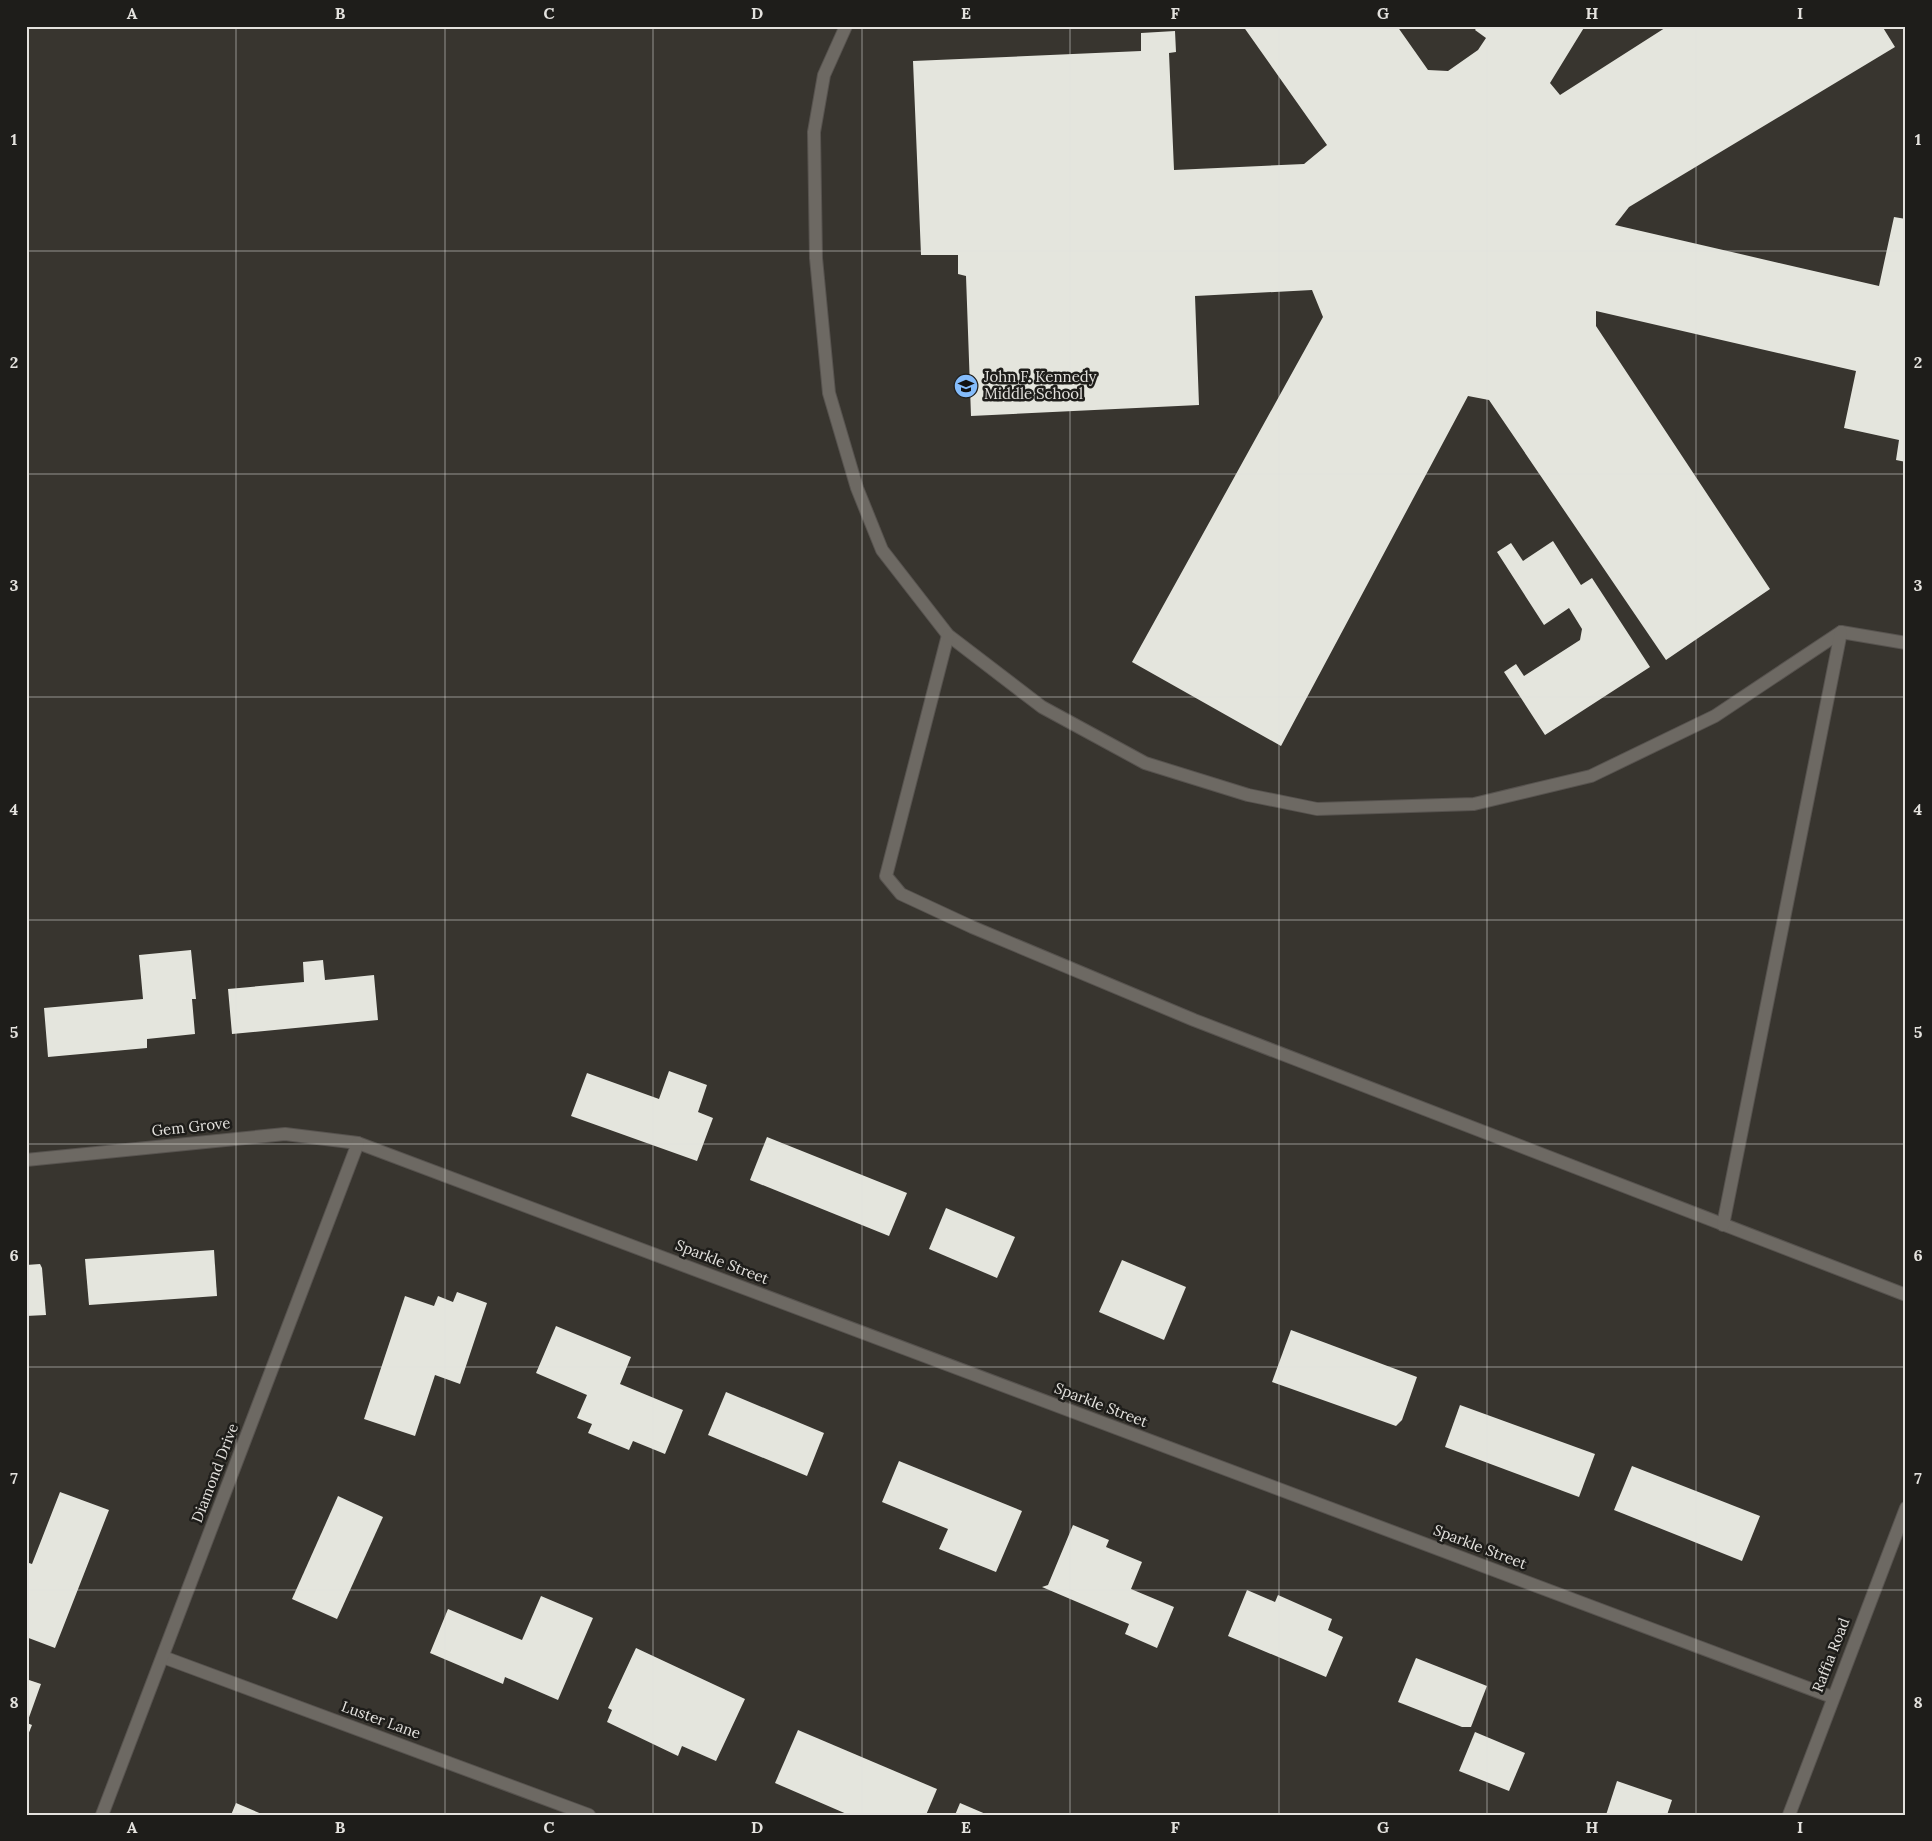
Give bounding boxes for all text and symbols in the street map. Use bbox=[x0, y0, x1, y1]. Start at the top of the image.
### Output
text: A bbox=[127, 3, 138, 23]
text: B bbox=[335, 3, 346, 23]
text: C bbox=[543, 3, 555, 23]
text: D bbox=[751, 3, 763, 23]
text: E bbox=[961, 3, 971, 23]
text: F bbox=[1170, 3, 1180, 23]
text: G bbox=[1377, 3, 1389, 23]
text: H bbox=[1586, 3, 1599, 23]
text: I bbox=[1797, 3, 1803, 23]
text: 1 bbox=[11, 129, 17, 149]
text: 1 bbox=[1915, 129, 1921, 149]
text: 2 bbox=[10, 352, 18, 372]
text: 2 bbox=[1914, 352, 1922, 372]
place label: John F. Kennedy Middle School bbox=[983, 367, 1097, 403]
school or university icon: John F. Kennedy Middle School bbox=[953, 373, 979, 399]
text: 3 bbox=[10, 575, 19, 595]
text: 3 bbox=[1914, 575, 1923, 595]
text: 4 bbox=[10, 799, 19, 819]
text: 4 bbox=[1914, 799, 1923, 819]
text: 5 bbox=[10, 1022, 19, 1042]
text: 5 bbox=[1914, 1022, 1923, 1042]
street label: Gem Grove bbox=[151, 1113, 231, 1140]
street label: Sparkle Street bbox=[673, 1235, 772, 1288]
text: 6 bbox=[9, 1245, 19, 1265]
text: 6 bbox=[1913, 1245, 1923, 1265]
street label: Sparkle Street bbox=[1052, 1378, 1151, 1431]
street label: Diamond Drive bbox=[187, 1420, 242, 1525]
text: 7 bbox=[10, 1468, 18, 1488]
text: 7 bbox=[1914, 1468, 1922, 1488]
street label: Sparkle Street bbox=[1431, 1520, 1530, 1573]
street label: Raffia Road bbox=[1808, 1615, 1853, 1695]
text: 8 bbox=[9, 1692, 19, 1712]
text: 8 bbox=[1913, 1692, 1923, 1712]
street label: Luster Lane bbox=[339, 1696, 423, 1743]
text: A bbox=[127, 1817, 138, 1837]
text: B bbox=[335, 1817, 346, 1837]
text: C bbox=[543, 1817, 555, 1837]
text: D bbox=[751, 1817, 763, 1837]
text: E bbox=[961, 1817, 971, 1837]
text: F bbox=[1170, 1817, 1180, 1837]
text: G bbox=[1377, 1817, 1389, 1837]
text: H bbox=[1586, 1817, 1599, 1837]
text: I bbox=[1797, 1817, 1803, 1837]

